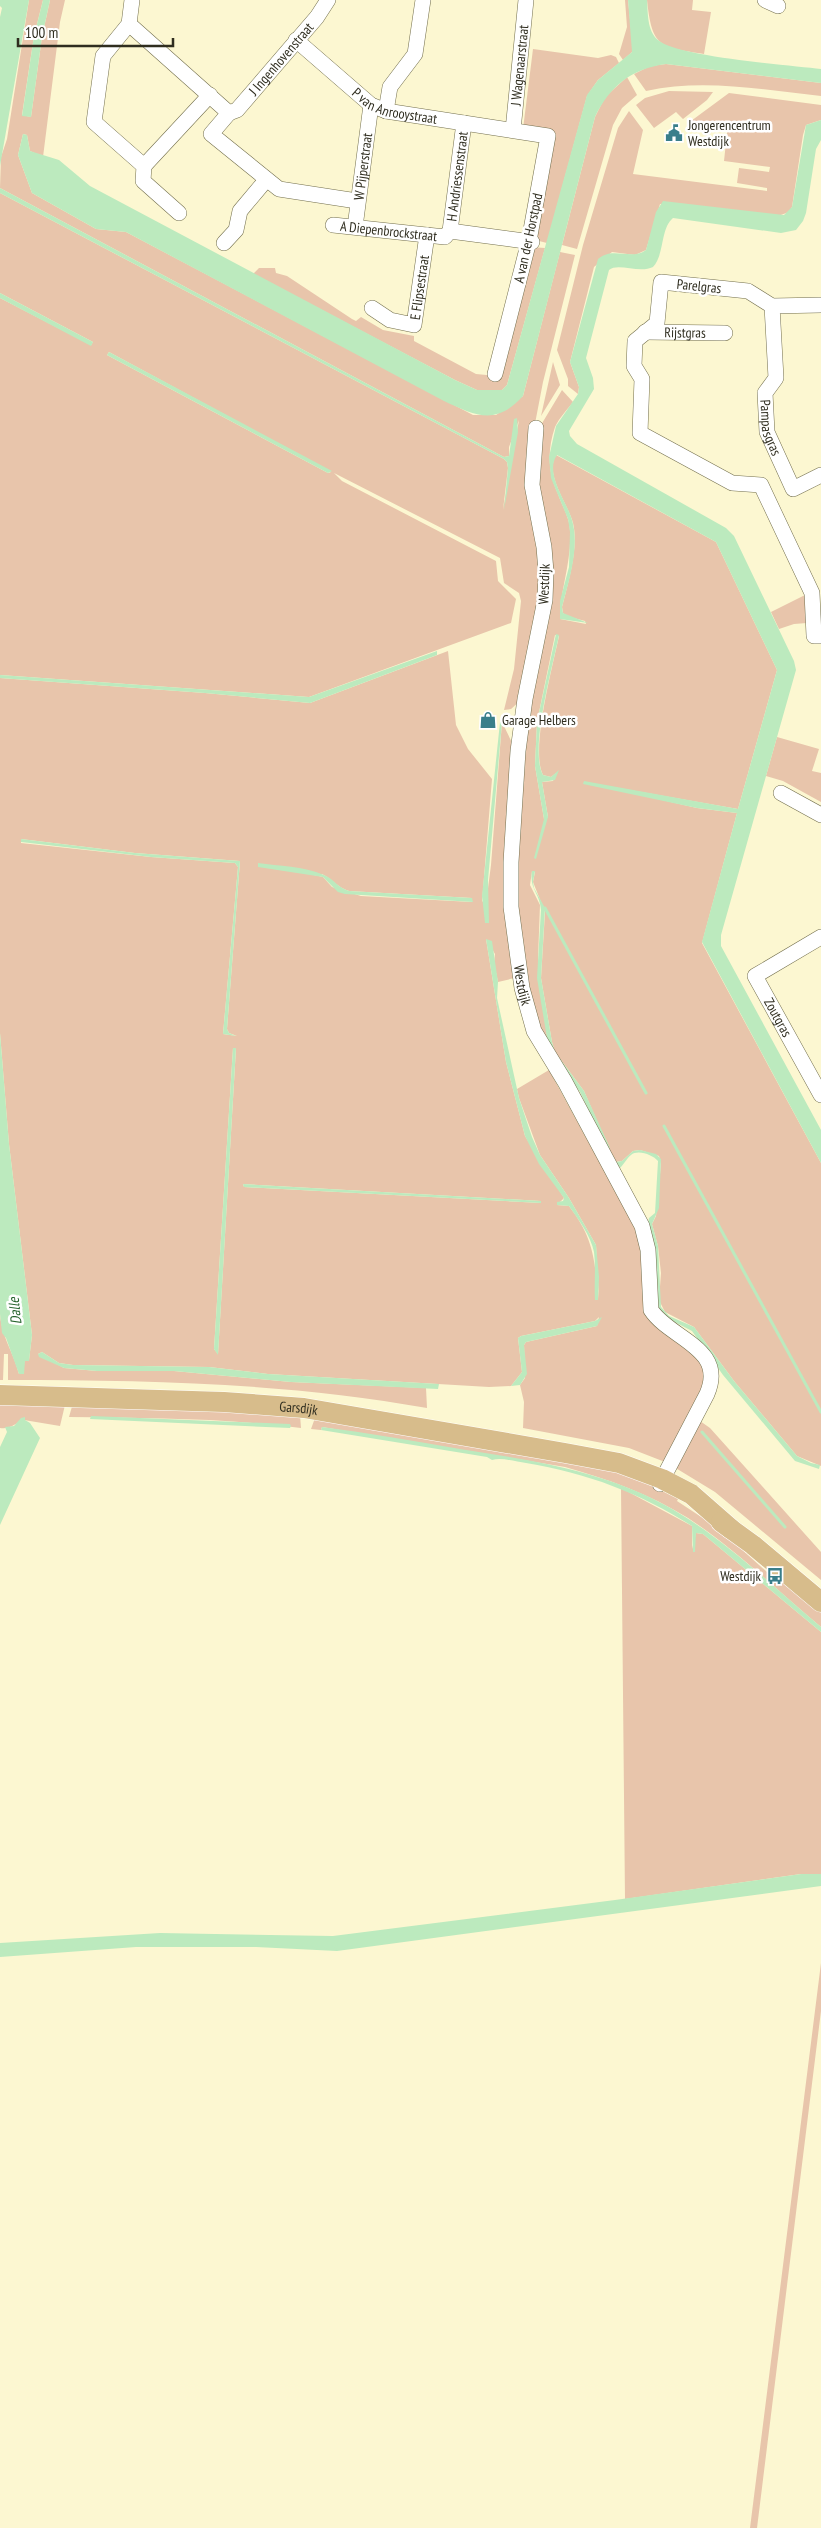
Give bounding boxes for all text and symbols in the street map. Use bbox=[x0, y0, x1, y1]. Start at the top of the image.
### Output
scale bar bbox=[18, 15, 172, 47]
street label: J Ingenhovenstraat bbox=[244, 18, 318, 100]
text: 100 m bbox=[25, 23, 58, 42]
street label: J Wagenaarstraat bbox=[506, 24, 532, 108]
street label: P van Anrooystraat bbox=[348, 84, 438, 128]
place label: Jongerencentrum Westdijk bbox=[687, 116, 771, 150]
public building icon: Jongerencentrum Westdijk bbox=[664, 123, 684, 143]
street label: H Andriessenstraat bbox=[442, 130, 472, 223]
street label: W Pijperstraat bbox=[350, 132, 376, 201]
street label: A van der Horstpad bbox=[510, 191, 546, 285]
street label: A Diepenbrockstraat bbox=[339, 217, 438, 245]
street label: E Flipsestraat bbox=[406, 254, 433, 321]
street label: Parelgras bbox=[676, 275, 722, 297]
street label: Rijstgras bbox=[664, 323, 706, 342]
street label: Pampasgras bbox=[756, 399, 786, 459]
street label: Westdijk bbox=[534, 563, 554, 605]
shop icon: Garage Helbers bbox=[478, 710, 498, 730]
place label: Garage Helbers bbox=[502, 711, 576, 729]
street label: Westdijk bbox=[510, 964, 536, 1008]
street label: Zoutgras bbox=[760, 995, 796, 1040]
water label: Dalle bbox=[4, 1296, 25, 1326]
street label: Garsdijk bbox=[279, 1397, 320, 1419]
bus stop icon: Westdijk bbox=[765, 1566, 785, 1586]
place label: Westdijk bbox=[720, 1567, 762, 1585]

